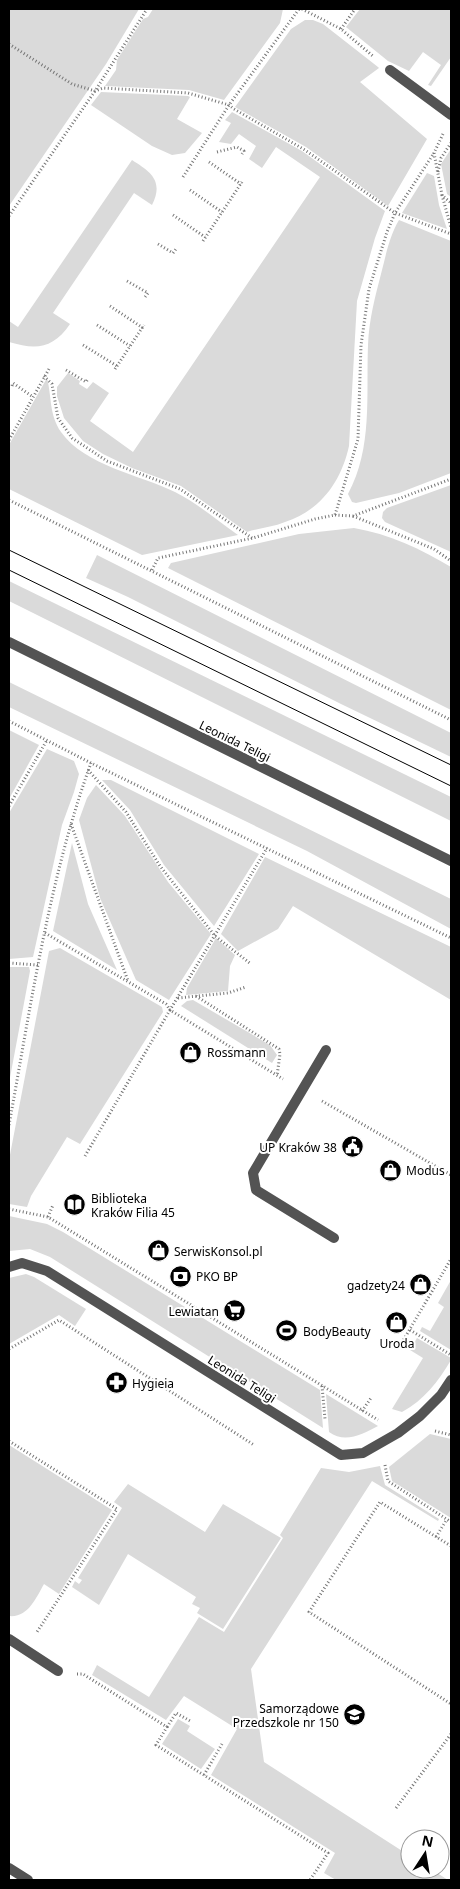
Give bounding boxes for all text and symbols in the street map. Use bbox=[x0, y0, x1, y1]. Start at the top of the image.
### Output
street label: Leonida Teligi bbox=[197, 716, 273, 766]
shop icon: Rossmann bbox=[179, 1040, 203, 1064]
place label: Rossmann bbox=[207, 1044, 266, 1061]
public building icon: UP Kraków 38 bbox=[341, 1135, 365, 1159]
place label: UP Kraków 38 bbox=[259, 1139, 337, 1156]
shop icon: Modus bbox=[378, 1158, 402, 1182]
place label: Modus bbox=[406, 1162, 445, 1179]
place label: Biblioteka Kraków Filia 45 bbox=[91, 1190, 175, 1221]
library icon: Biblioteka Kraków Filia 45 bbox=[63, 1193, 87, 1217]
shop icon: SerwisKonsol.pl bbox=[146, 1239, 170, 1263]
place label: SerwisKonsol.pl bbox=[174, 1243, 263, 1260]
bank icon: PKO BP bbox=[168, 1264, 192, 1288]
place label: PKO BP bbox=[196, 1268, 238, 1285]
shop icon: gadzety24 bbox=[409, 1273, 433, 1297]
place label: gadzety24 bbox=[347, 1277, 405, 1294]
supermarket icon: Lewiatan bbox=[223, 1299, 247, 1323]
place label: Lewiatan bbox=[168, 1303, 219, 1320]
shop icon: Uroda bbox=[385, 1310, 409, 1334]
sports icon: BodyBeauty bbox=[275, 1319, 299, 1343]
place label: BodyBeauty bbox=[303, 1323, 372, 1340]
place label: Uroda bbox=[380, 1335, 414, 1352]
street label: Leonida Teligi bbox=[205, 1351, 279, 1407]
pharmacy icon: Hygieia bbox=[104, 1371, 128, 1395]
place label: Hygieia bbox=[132, 1375, 174, 1392]
place label: Samorządowe Przedszkole nr 150 bbox=[233, 1700, 339, 1731]
school or university icon: Samorządowe Przedszkole nr 150 bbox=[343, 1703, 367, 1727]
north arrow bbox=[400, 1829, 450, 1879]
text: N bbox=[420, 1830, 435, 1851]

